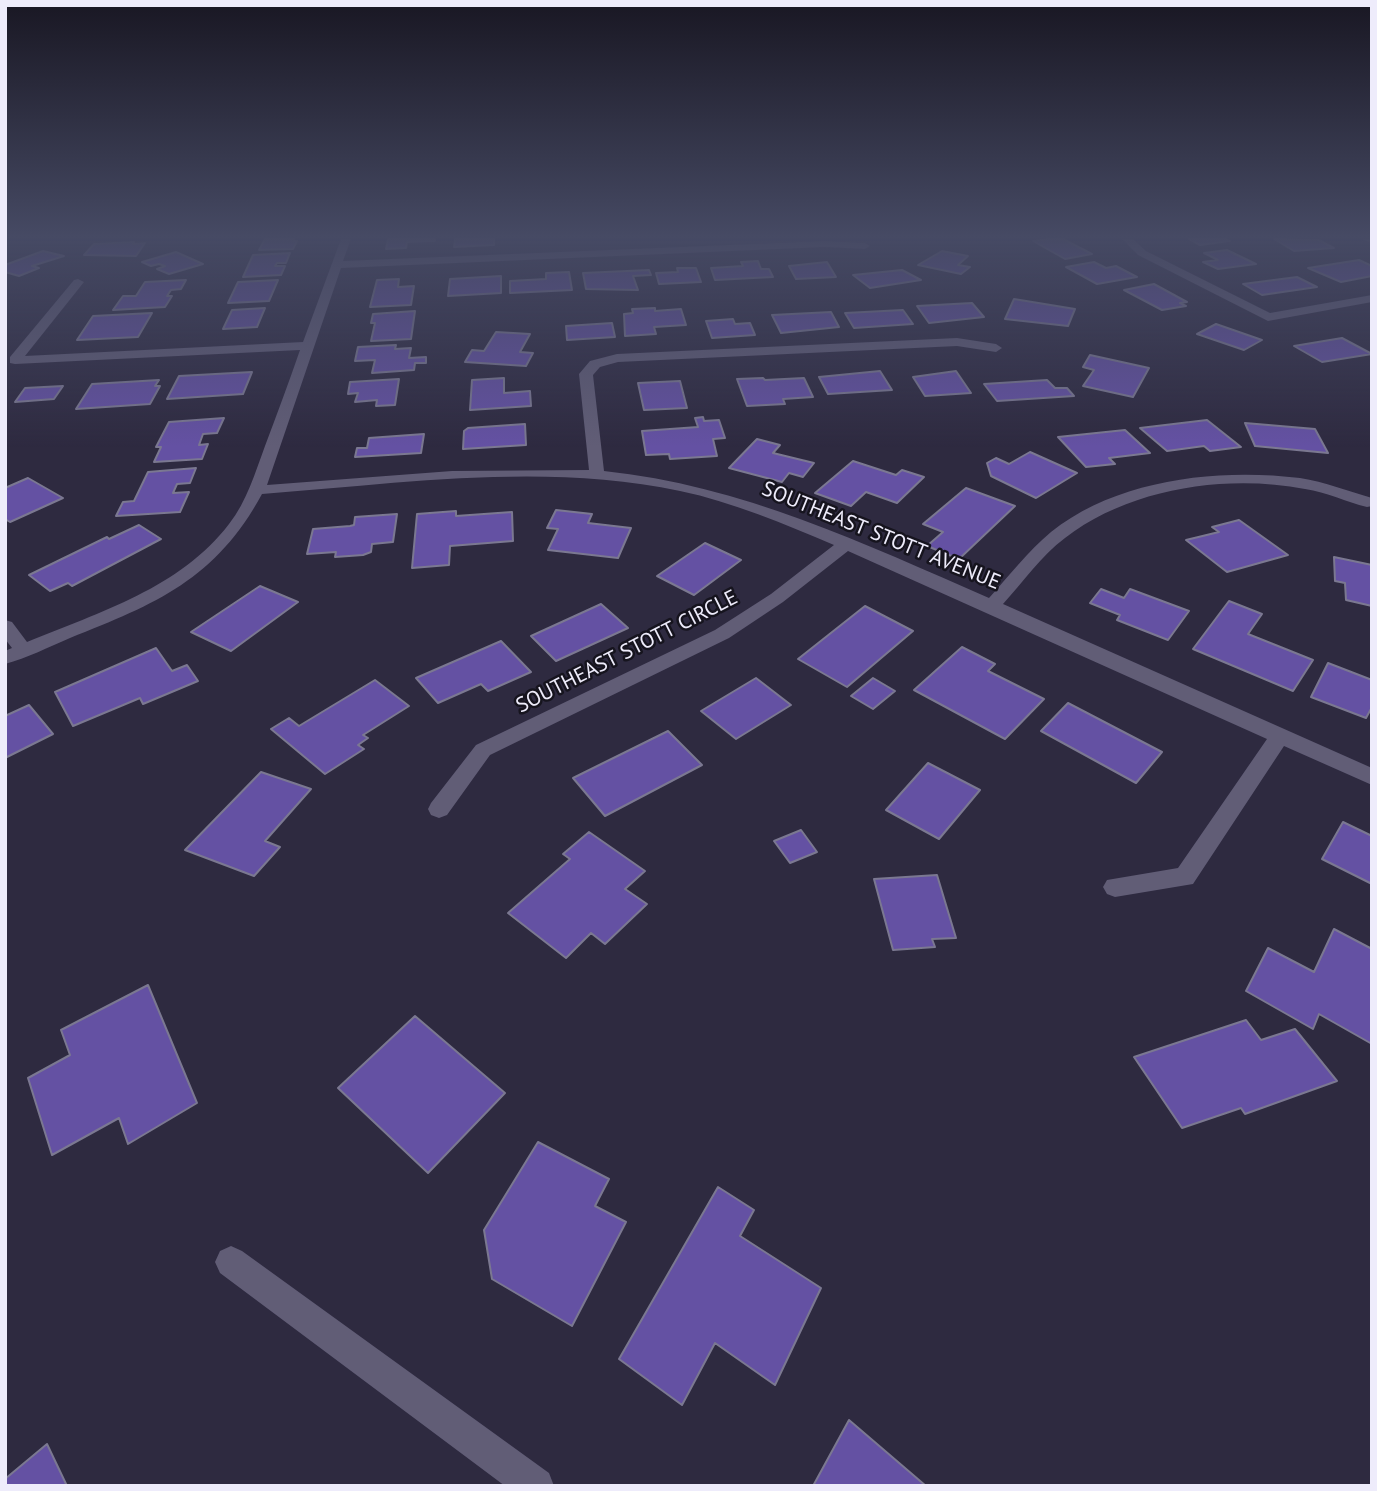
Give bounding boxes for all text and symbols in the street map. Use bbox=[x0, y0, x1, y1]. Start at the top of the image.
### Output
street label: SOUTHEAST STOTT AVENUE bbox=[758, 477, 1004, 595]
street label: SOUTHEAST STOTT CIRCLE bbox=[512, 585, 742, 719]

